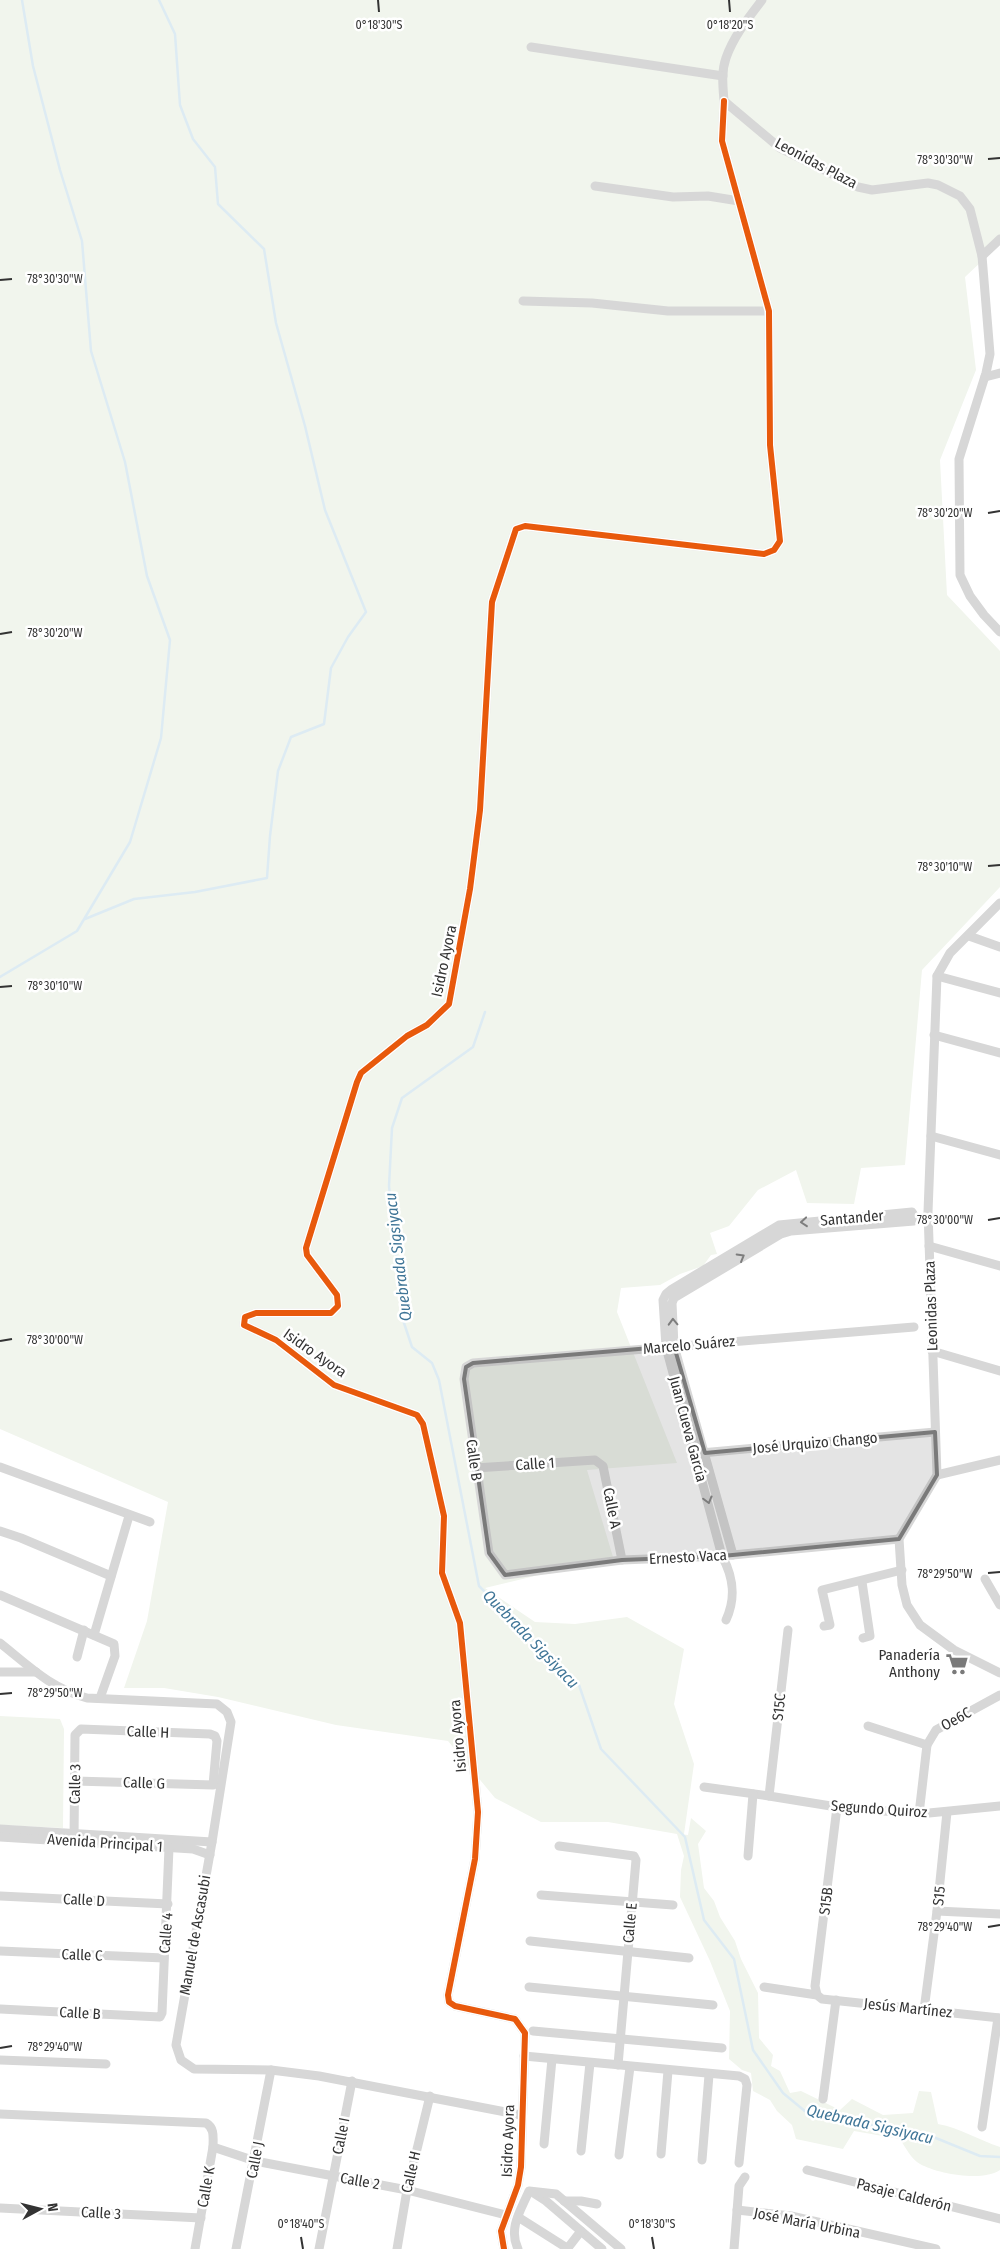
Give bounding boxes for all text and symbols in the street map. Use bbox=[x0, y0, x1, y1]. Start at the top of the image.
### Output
text: 0°18'30"S bbox=[356, 18, 402, 32]
text: 0°18'20"S bbox=[707, 18, 753, 32]
street label: Leonidas Plaza bbox=[772, 134, 860, 192]
text: 78°30'30"W bbox=[917, 153, 973, 167]
text: 78°30'30"W bbox=[27, 272, 83, 286]
text: 78°30'20"W bbox=[917, 506, 973, 520]
text: 78°30'20"W bbox=[27, 626, 83, 640]
text: 78°30'10"W bbox=[918, 860, 972, 874]
street label: Isidro Ayora bbox=[428, 923, 460, 999]
text: 78°30'10"W bbox=[28, 979, 82, 993]
water label: Quebrada Sigsiyacu bbox=[381, 1192, 415, 1322]
street label: Santander bbox=[820, 1206, 885, 1230]
text: 78°30'00"W bbox=[917, 1213, 973, 1227]
one-way arrow bbox=[799, 1216, 807, 1227]
one-way arrow bbox=[736, 1254, 745, 1264]
street label: Leonidas Plaza bbox=[920, 1260, 942, 1352]
one-way arrow bbox=[668, 1318, 678, 1326]
street label: Isidro Ayora bbox=[280, 1325, 350, 1381]
street label: Marcelo Suárez bbox=[642, 1332, 736, 1358]
text: 78°30'00"W bbox=[27, 1333, 83, 1347]
street label: Juan Cueva García bbox=[665, 1374, 711, 1484]
street label: José Urquizo Chango bbox=[752, 1429, 878, 1457]
street label: Calle B bbox=[462, 1438, 486, 1482]
street label: Calle 1 bbox=[515, 1454, 555, 1474]
street label: Calle A bbox=[599, 1486, 625, 1530]
one-way arrow bbox=[702, 1496, 713, 1505]
street label: Ernesto Vaca bbox=[649, 1546, 727, 1568]
text: 78°29'50"W bbox=[918, 1567, 972, 1581]
water label: Quebrada Sigsiyacu bbox=[479, 1586, 583, 1692]
place label: Panadería Anthony bbox=[879, 1646, 940, 1681]
supermarket icon: Panadería Anthony bbox=[944, 1651, 970, 1677]
text: 78°29'50"W bbox=[28, 1686, 82, 1700]
street label: S15C bbox=[769, 1692, 789, 1722]
street label: Isidro Ayora bbox=[446, 1699, 470, 1773]
street label: Oe6C bbox=[938, 1703, 975, 1735]
street label: Calle H bbox=[126, 1722, 170, 1742]
street label: Calle 3 bbox=[66, 1764, 84, 1804]
street label: Calle G bbox=[123, 1773, 165, 1793]
street label: Segundo Quiroz bbox=[830, 1797, 928, 1821]
street label: Avenida Principal 1 bbox=[47, 1830, 163, 1856]
street label: Manuel de Ascasubi bbox=[176, 1874, 214, 1996]
street label: S15 bbox=[929, 1885, 949, 1907]
street label: S15B bbox=[815, 1886, 837, 1916]
street label: Calle D bbox=[62, 1890, 106, 1910]
street label: Calle E bbox=[619, 1902, 641, 1944]
street label: Calle 4 bbox=[156, 1912, 176, 1954]
text: 78°29'40"W bbox=[918, 1920, 972, 1934]
street label: Calle C bbox=[61, 1945, 103, 1965]
street label: Jesús Martínez bbox=[863, 1994, 953, 2022]
street label: Calle B bbox=[59, 2003, 101, 2023]
text: 78°29'40"W bbox=[28, 2040, 82, 2054]
water label: Quebrada Sigsiyacu bbox=[805, 2100, 935, 2148]
street label: Isidro Ayora bbox=[498, 2104, 518, 2178]
street label: Calle I bbox=[329, 2116, 353, 2156]
street label: Calle J bbox=[243, 2140, 267, 2180]
street label: Calle H bbox=[397, 2149, 425, 2195]
street label: Calle K bbox=[194, 2165, 218, 2209]
street label: Calle 2 bbox=[339, 2169, 382, 2193]
street label: Pasaje Calderón bbox=[855, 2175, 953, 2215]
north arrow bbox=[15, 2184, 65, 2234]
text: N bbox=[43, 2202, 61, 2213]
street label: Calle 3 bbox=[80, 2203, 122, 2223]
street label: José María Urbina bbox=[752, 2204, 862, 2242]
text: 0°18'40"S bbox=[278, 2217, 324, 2231]
text: 0°18'30"S bbox=[629, 2217, 675, 2231]

